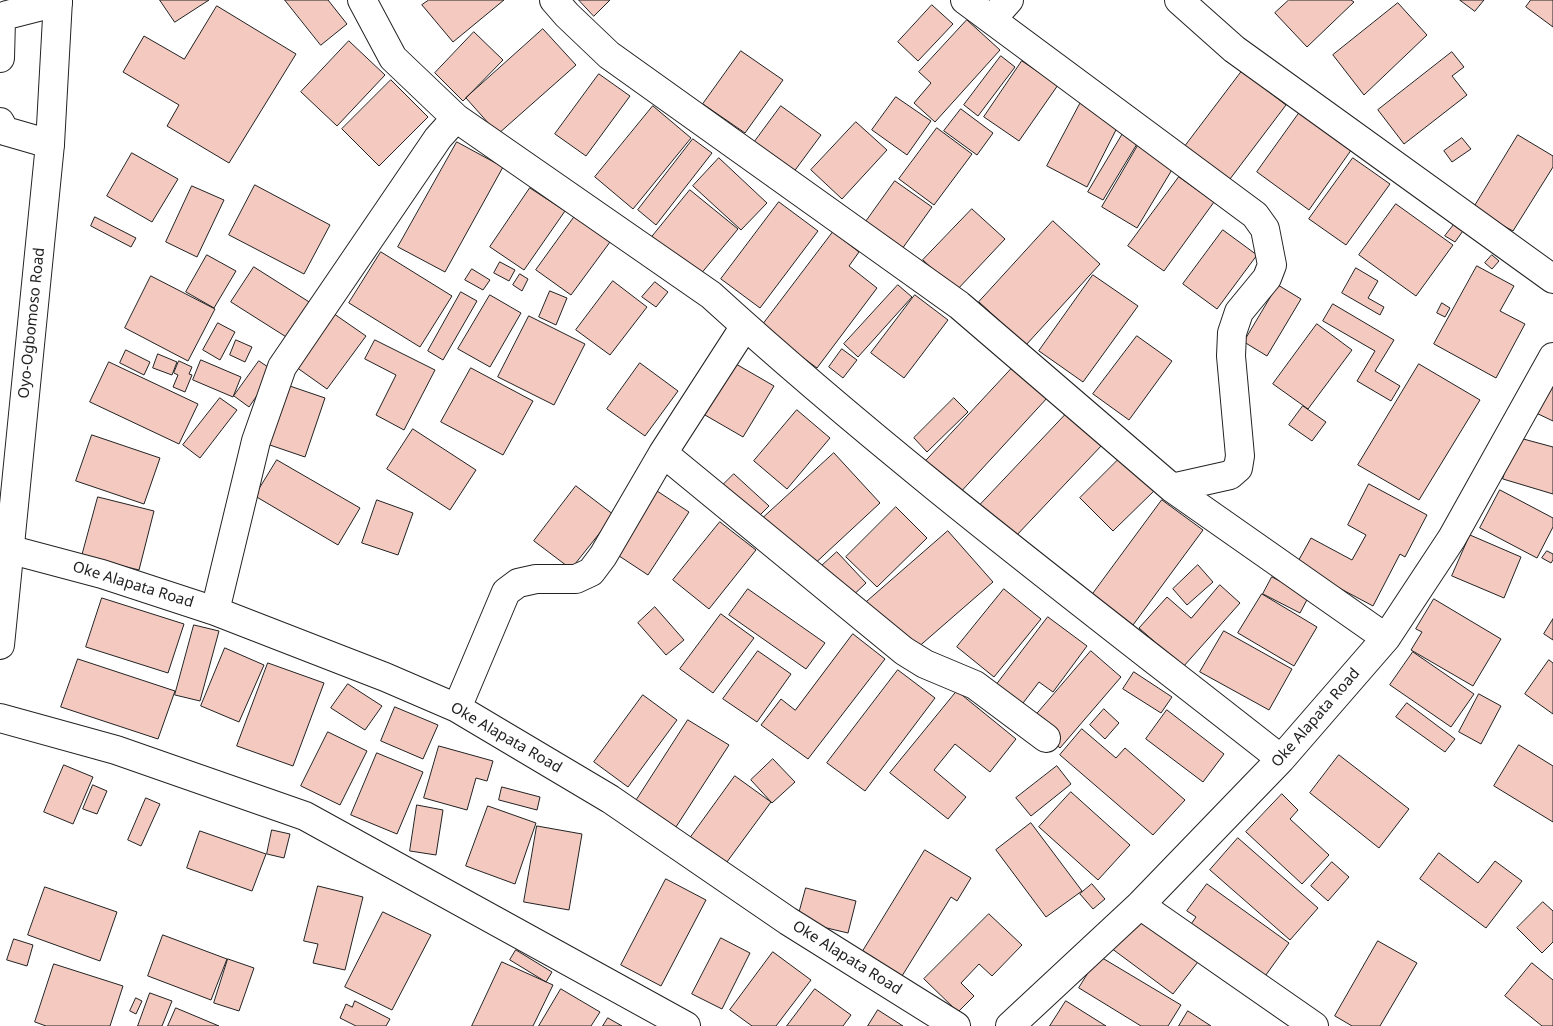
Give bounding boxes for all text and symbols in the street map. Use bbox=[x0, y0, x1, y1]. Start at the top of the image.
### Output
street label: Oyo-Ogbomoso Road bbox=[15, 247, 49, 399]
street label: Oke Alapata Road bbox=[70, 558, 196, 612]
street label: Oke Alapata Road bbox=[1268, 665, 1364, 771]
street label: Oke Alapata Road bbox=[447, 699, 565, 777]
street label: Oke Alapata Road bbox=[789, 917, 905, 999]

